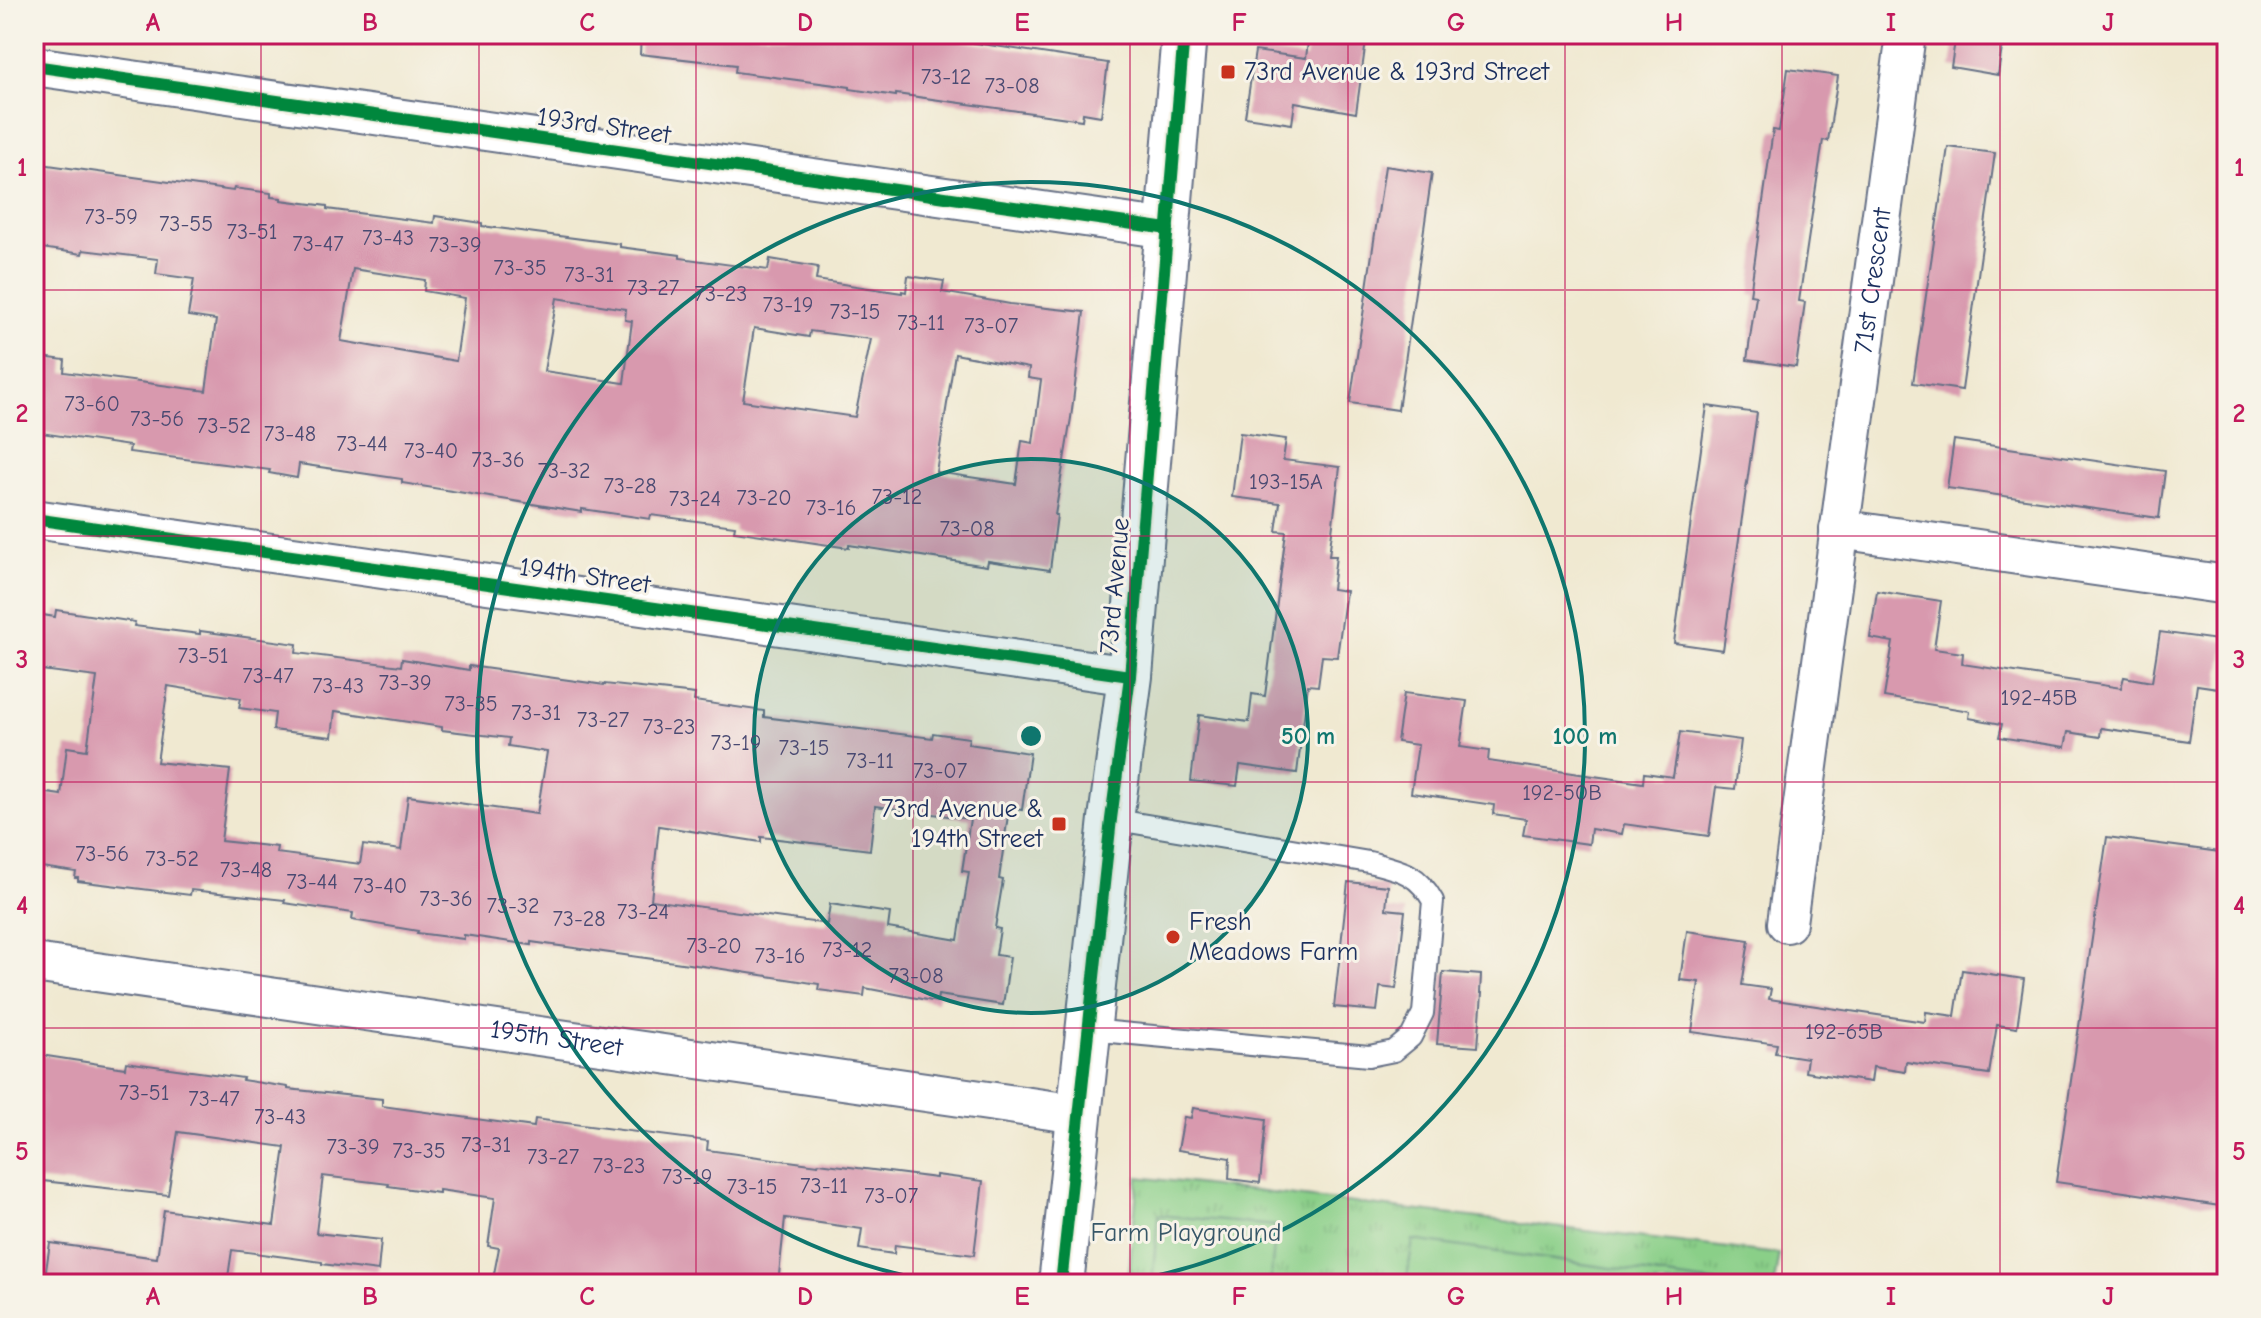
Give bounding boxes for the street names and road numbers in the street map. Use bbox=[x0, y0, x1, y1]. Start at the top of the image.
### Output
street label: 193rd Street bbox=[535, 102, 674, 150]
street label: 71st Crescent bbox=[1848, 205, 1898, 355]
street label: 73rd Avenue bbox=[1094, 517, 1136, 655]
street label: 194th Street bbox=[518, 552, 654, 600]
street label: 195th Street bbox=[488, 1014, 626, 1063]

